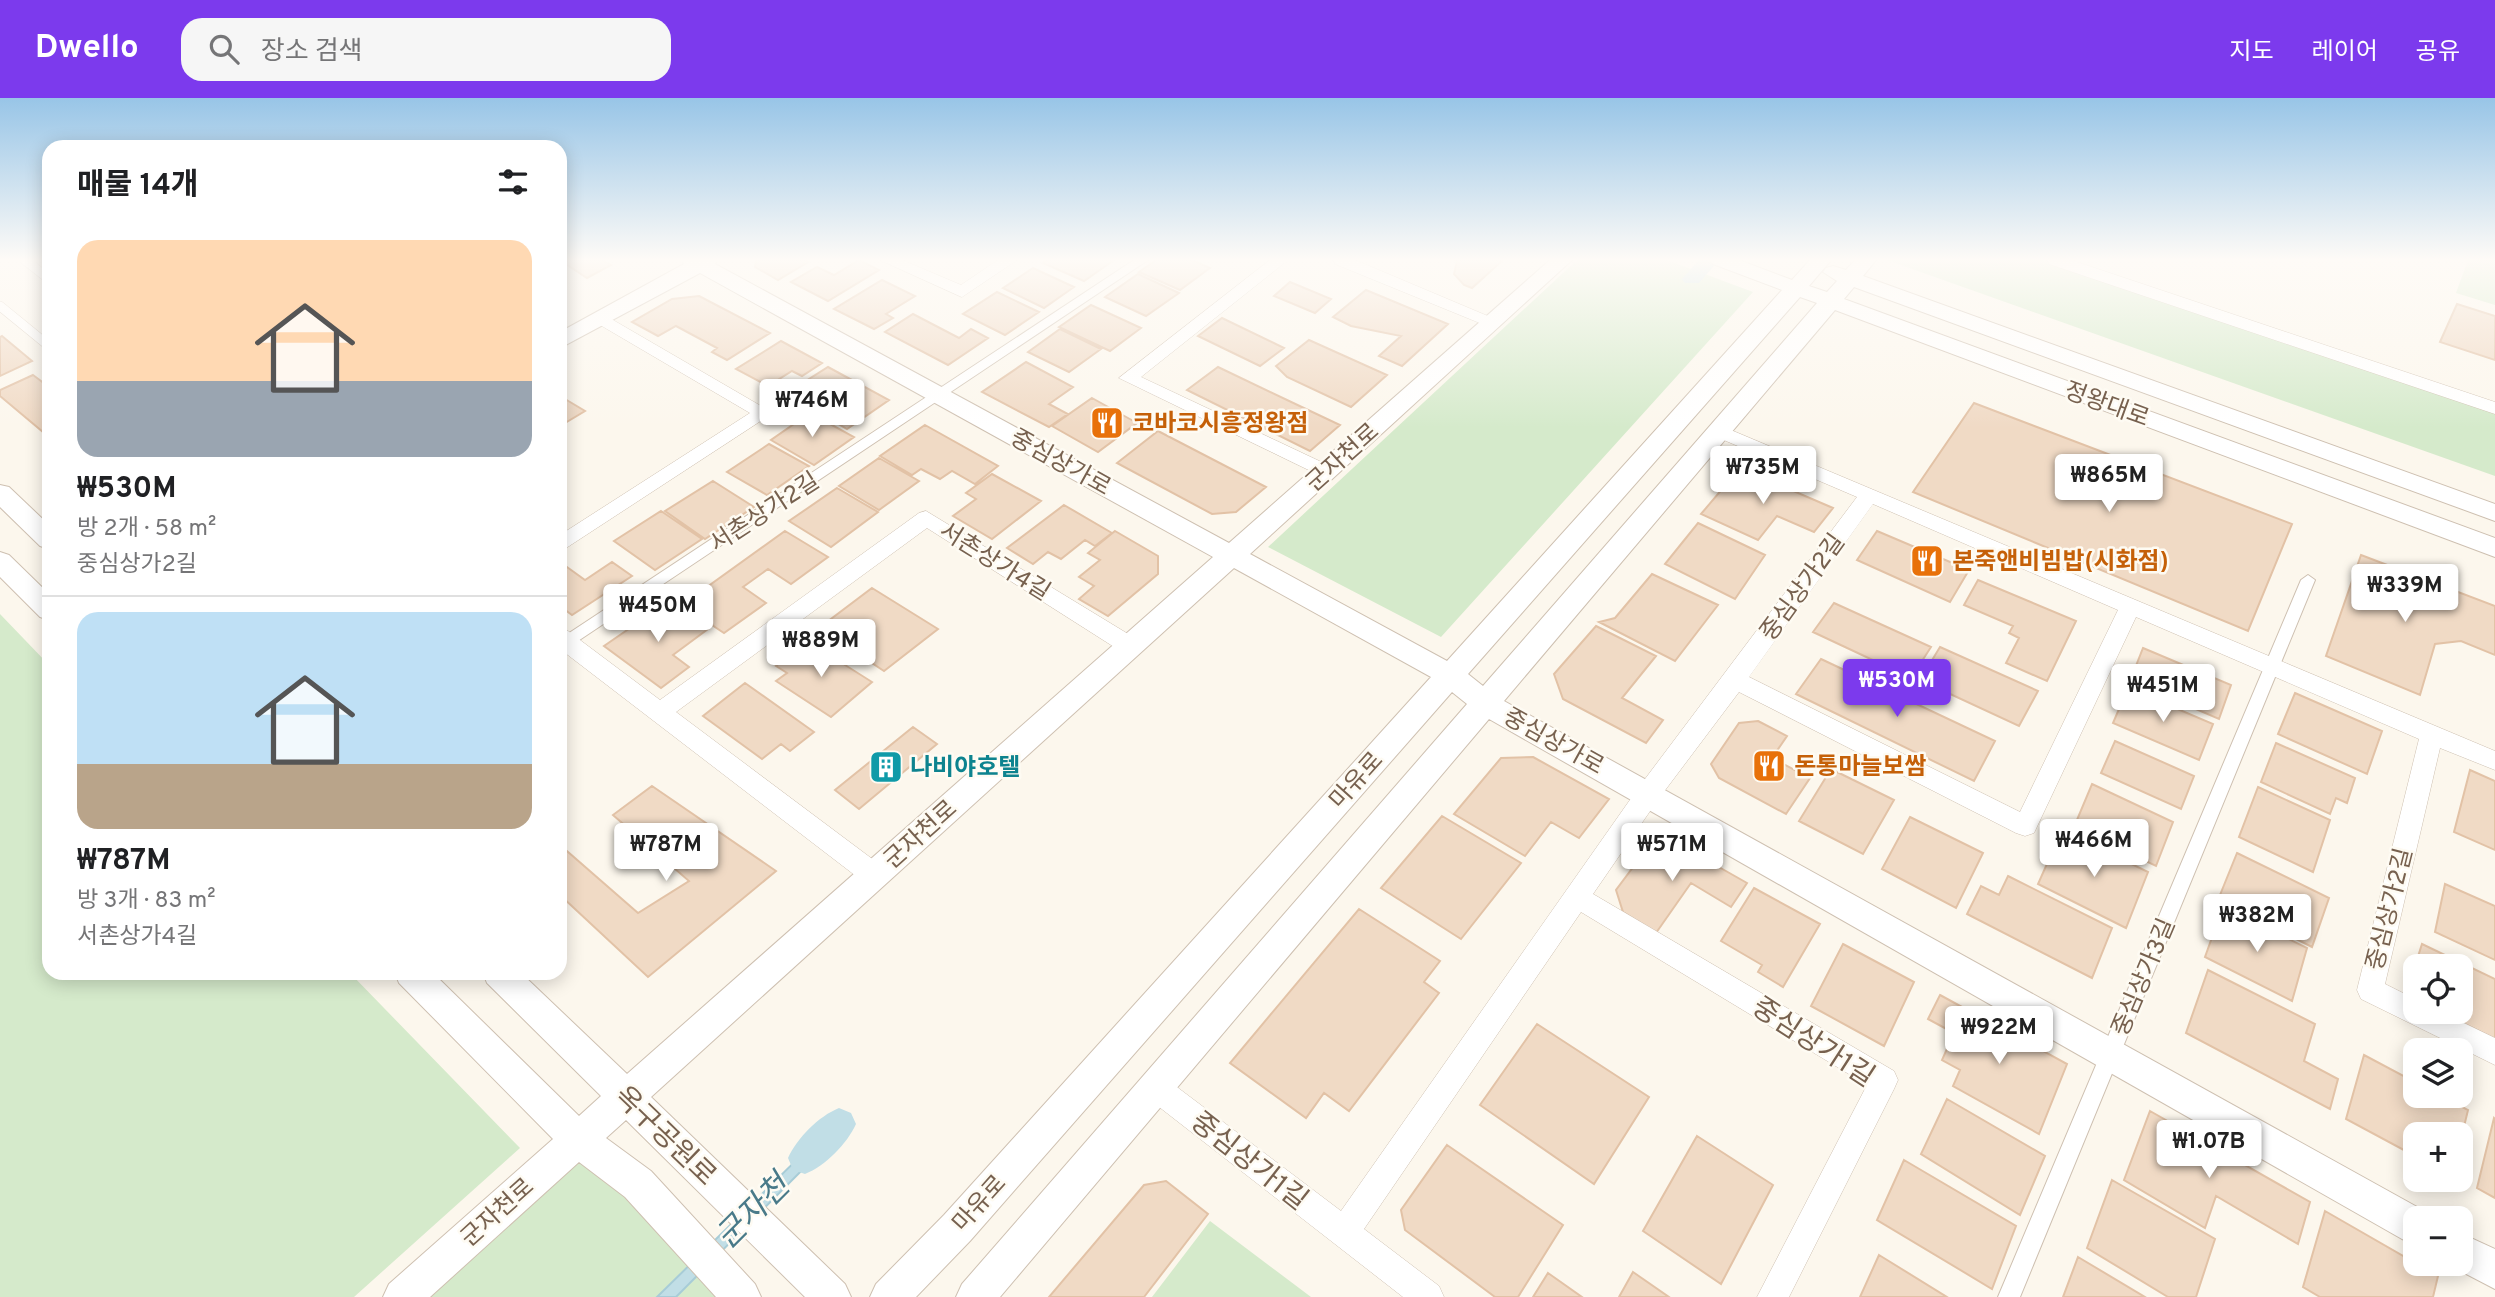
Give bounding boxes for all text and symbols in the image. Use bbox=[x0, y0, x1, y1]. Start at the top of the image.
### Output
search box bbox=[181, 18, 671, 81]
text: Dwello bbox=[35, 28, 139, 70]
icon: search bbox=[205, 30, 243, 68]
text: 장소 검색 bbox=[261, 36, 363, 69]
text: 지도 bbox=[2229, 38, 2274, 68]
text: 레이어 bbox=[2312, 38, 2378, 68]
text: 공유 bbox=[2416, 38, 2460, 68]
icon: filters bbox=[494, 163, 532, 201]
text: 매물 14개 bbox=[77, 168, 199, 205]
icon: home bbox=[242, 285, 368, 411]
street label: 정왕대로 bbox=[2060, 377, 2153, 435]
pin: ₩746M bbox=[763, 380, 861, 439]
text: ₩746M bbox=[775, 387, 849, 416]
restaurant icon: 코바코시흥정왕점 bbox=[1088, 404, 1126, 442]
place label: 코바코시흥정왕점 bbox=[1132, 410, 1309, 440]
street label: 군자천로 bbox=[1300, 418, 1386, 499]
street label: 중심상가로 bbox=[1004, 424, 1116, 504]
pin: ₩735M bbox=[1714, 446, 1812, 506]
text: ₩735M bbox=[1726, 454, 1800, 483]
pin: ₩865M bbox=[2060, 454, 2158, 514]
text: ₩865M bbox=[2071, 462, 2147, 491]
street label: 서촌상가2길 bbox=[704, 467, 826, 560]
text: ₩530M bbox=[77, 471, 177, 508]
text: 방 2개 · 58 m² bbox=[77, 515, 216, 544]
street label: 서촌상가4길 bbox=[933, 517, 1055, 609]
street label: 중심상가2길 bbox=[1755, 529, 1853, 648]
restaurant icon: 본죽앤비빔밥(시화점) bbox=[1908, 542, 1946, 580]
place label: 본죽앤비빔밥(시화점) bbox=[1952, 548, 2169, 578]
text: 중심상가2길 bbox=[77, 551, 197, 580]
pin: ₩339M bbox=[2356, 564, 2454, 624]
text: ₩339M bbox=[2367, 572, 2443, 601]
pin: ₩450M bbox=[609, 584, 707, 644]
text: ₩450M bbox=[619, 592, 697, 621]
pin: ₩889M bbox=[772, 620, 870, 679]
text: ₩889M bbox=[783, 627, 859, 656]
icon: home bbox=[242, 657, 368, 783]
pin: ₩530M bbox=[1848, 660, 1946, 719]
pin: ₩451M bbox=[2114, 664, 2212, 724]
text: ₩530M bbox=[1859, 667, 1935, 696]
text: ₩451M bbox=[2127, 672, 2199, 701]
street label: 중심상가로 bbox=[1497, 703, 1609, 783]
street label: 마유로 bbox=[1324, 747, 1391, 816]
restaurant icon: 돈통마늘보쌈 bbox=[1750, 747, 1788, 785]
building icon: 나비야호텔 bbox=[867, 748, 905, 786]
place label: 돈통마늘보쌈 bbox=[1794, 753, 1926, 783]
place label: 나비야호텔 bbox=[910, 754, 1020, 784]
street label: 군자천로 bbox=[878, 795, 964, 876]
pin: ₩466M bbox=[2045, 820, 2143, 879]
pin: ₩787M bbox=[617, 824, 715, 883]
pin: ₩571M bbox=[1623, 824, 1721, 883]
text: ₩466M bbox=[2056, 827, 2132, 856]
text: ₩787M bbox=[630, 831, 702, 860]
text: ₩571M bbox=[1637, 831, 1707, 860]
text: ₩787M bbox=[77, 843, 170, 880]
street label: 중심상가2길 bbox=[2361, 845, 2421, 974]
text: 방 3개 · 83 m² bbox=[77, 887, 216, 916]
pin: ₩382M bbox=[2208, 894, 2306, 954]
text: ₩382M bbox=[2219, 902, 2295, 931]
street label: 중심상가3길 bbox=[2107, 914, 2183, 1041]
text: 서촌상가4길 bbox=[77, 923, 197, 952]
map controls bbox=[2403, 954, 2473, 1276]
button: locate bbox=[2403, 954, 2473, 1024]
street label: 중심상가1길 bbox=[1744, 990, 1881, 1097]
pin: ₩922M bbox=[1950, 1006, 2048, 1066]
text: ₩922M bbox=[1961, 1014, 2037, 1043]
button: layers bbox=[2403, 1038, 2473, 1108]
street label: 옥구공원로 bbox=[605, 1079, 723, 1195]
street label: 중심상가1길 bbox=[1182, 1105, 1314, 1219]
pin: ₩1.07B bbox=[2152, 1121, 2266, 1180]
button: + bbox=[2403, 1122, 2473, 1192]
text: ₩1.07B bbox=[2173, 1128, 2245, 1157]
water label: 군자천 bbox=[709, 1165, 802, 1258]
street label: 마유로 bbox=[947, 1170, 1014, 1239]
street label: 군자천로 bbox=[455, 1173, 541, 1254]
button: − bbox=[2403, 1206, 2473, 1276]

